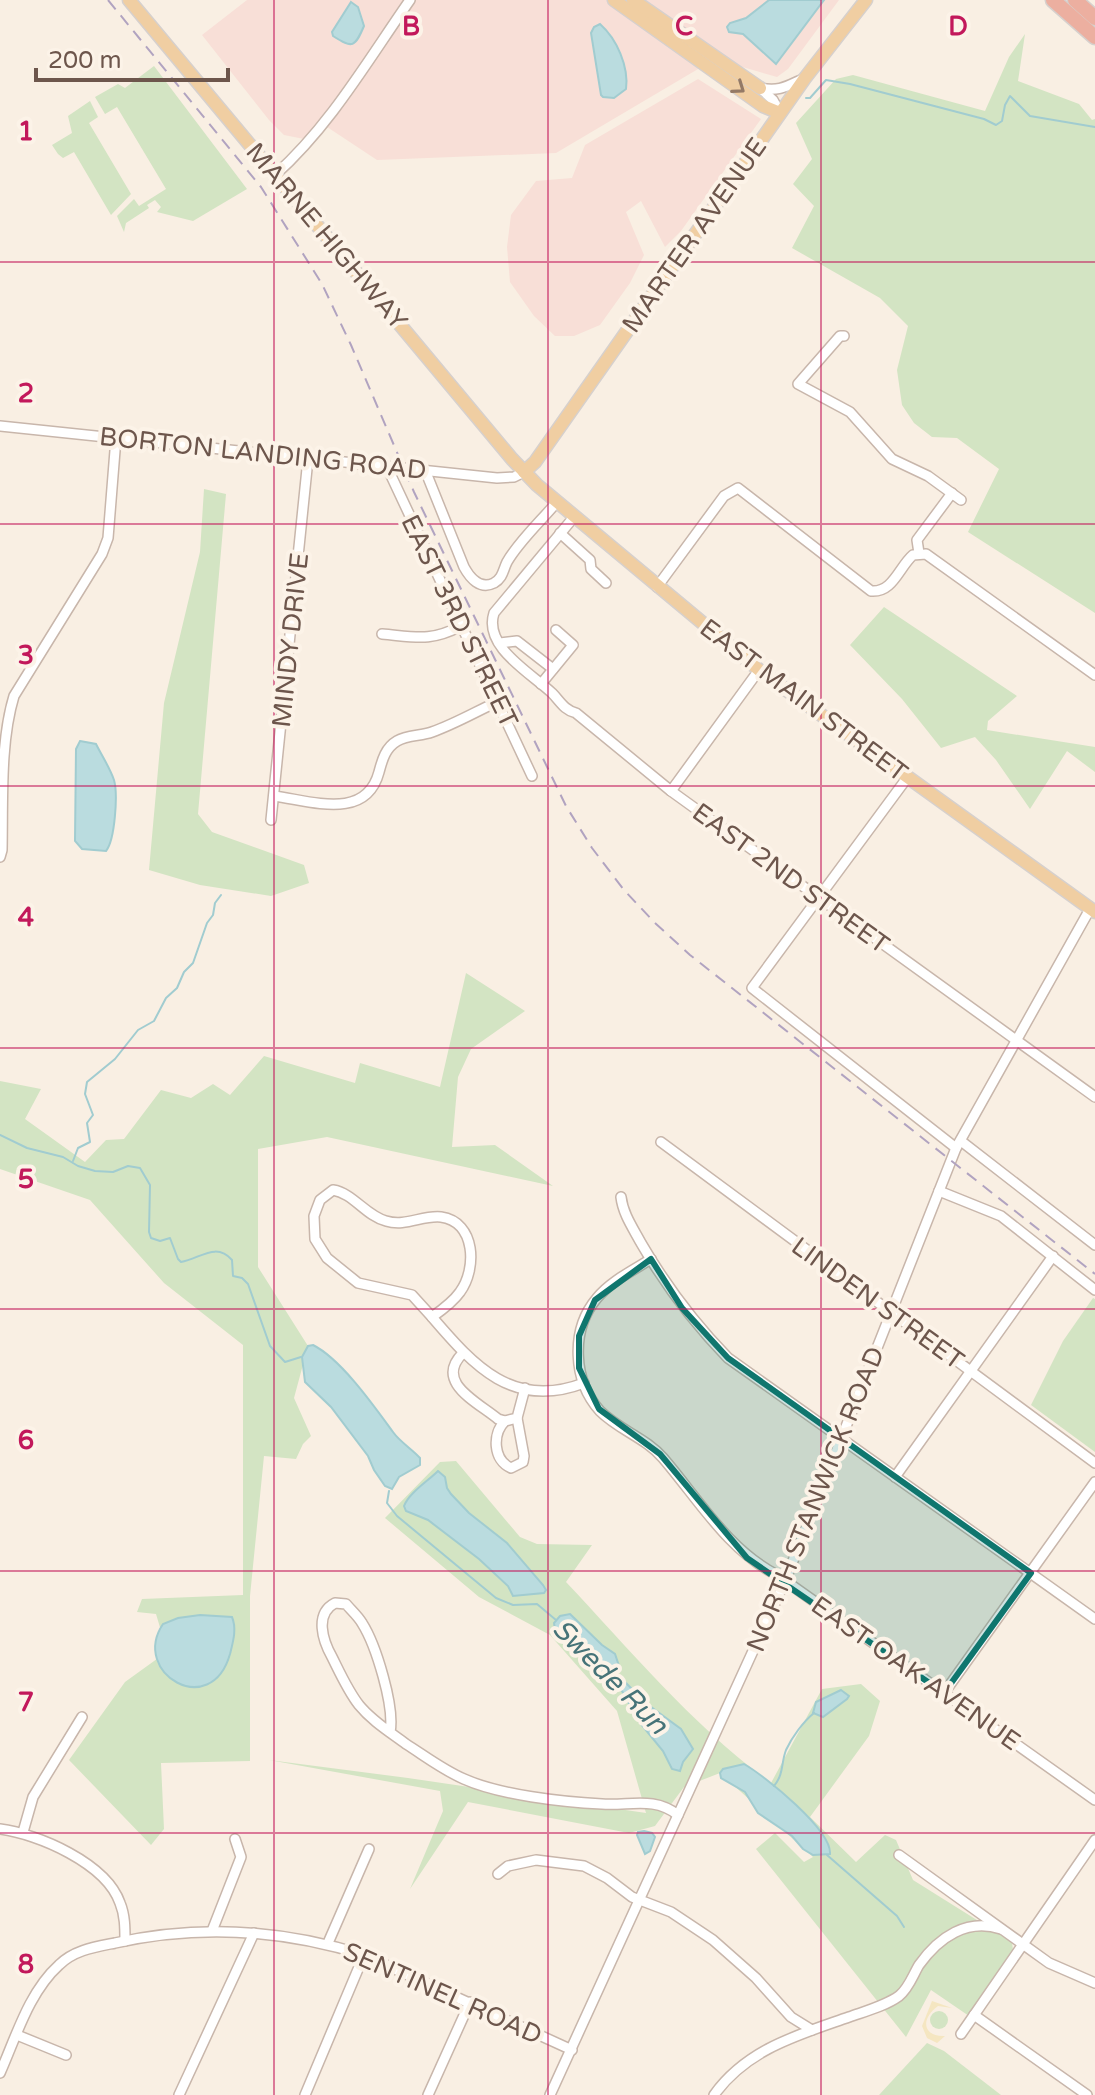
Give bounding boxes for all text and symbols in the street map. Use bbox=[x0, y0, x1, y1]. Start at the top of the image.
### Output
text: B bbox=[402, 11, 420, 42]
text: C bbox=[675, 11, 693, 42]
text: D bbox=[948, 11, 968, 42]
scale bar bbox=[36, 32, 228, 82]
text: 200 m bbox=[48, 46, 122, 75]
one-way arrow bbox=[730, 79, 744, 93]
text: 1 bbox=[18, 116, 34, 147]
street label: MARTER AVENUE bbox=[616, 132, 773, 339]
street label: MARNE HIGHWAY bbox=[239, 137, 414, 336]
text: 2 bbox=[18, 378, 34, 409]
street label: BORTON LANDING ROAD bbox=[98, 421, 428, 486]
street label: EAST 3RD STREET bbox=[395, 510, 525, 733]
street label: MINDY DRIVE bbox=[266, 551, 315, 729]
street label: EAST MAIN STREET bbox=[694, 612, 914, 789]
text: 3 bbox=[18, 640, 34, 671]
street label: EAST 2ND STREET bbox=[686, 797, 895, 960]
text: 4 bbox=[18, 902, 34, 933]
text: 5 bbox=[18, 1164, 34, 1195]
street label: LINDEN STREET bbox=[785, 1230, 970, 1376]
street label: NORTH STANWICK ROAD bbox=[740, 1342, 891, 1656]
text: 6 bbox=[18, 1425, 34, 1456]
street label: EAST OAK AVENUE bbox=[805, 1590, 1026, 1757]
water label: Swede Run bbox=[546, 1612, 676, 1742]
text: 7 bbox=[18, 1687, 34, 1718]
street label: SENTINEL ROAD bbox=[339, 1936, 547, 2051]
text: 8 bbox=[18, 1949, 34, 1980]

